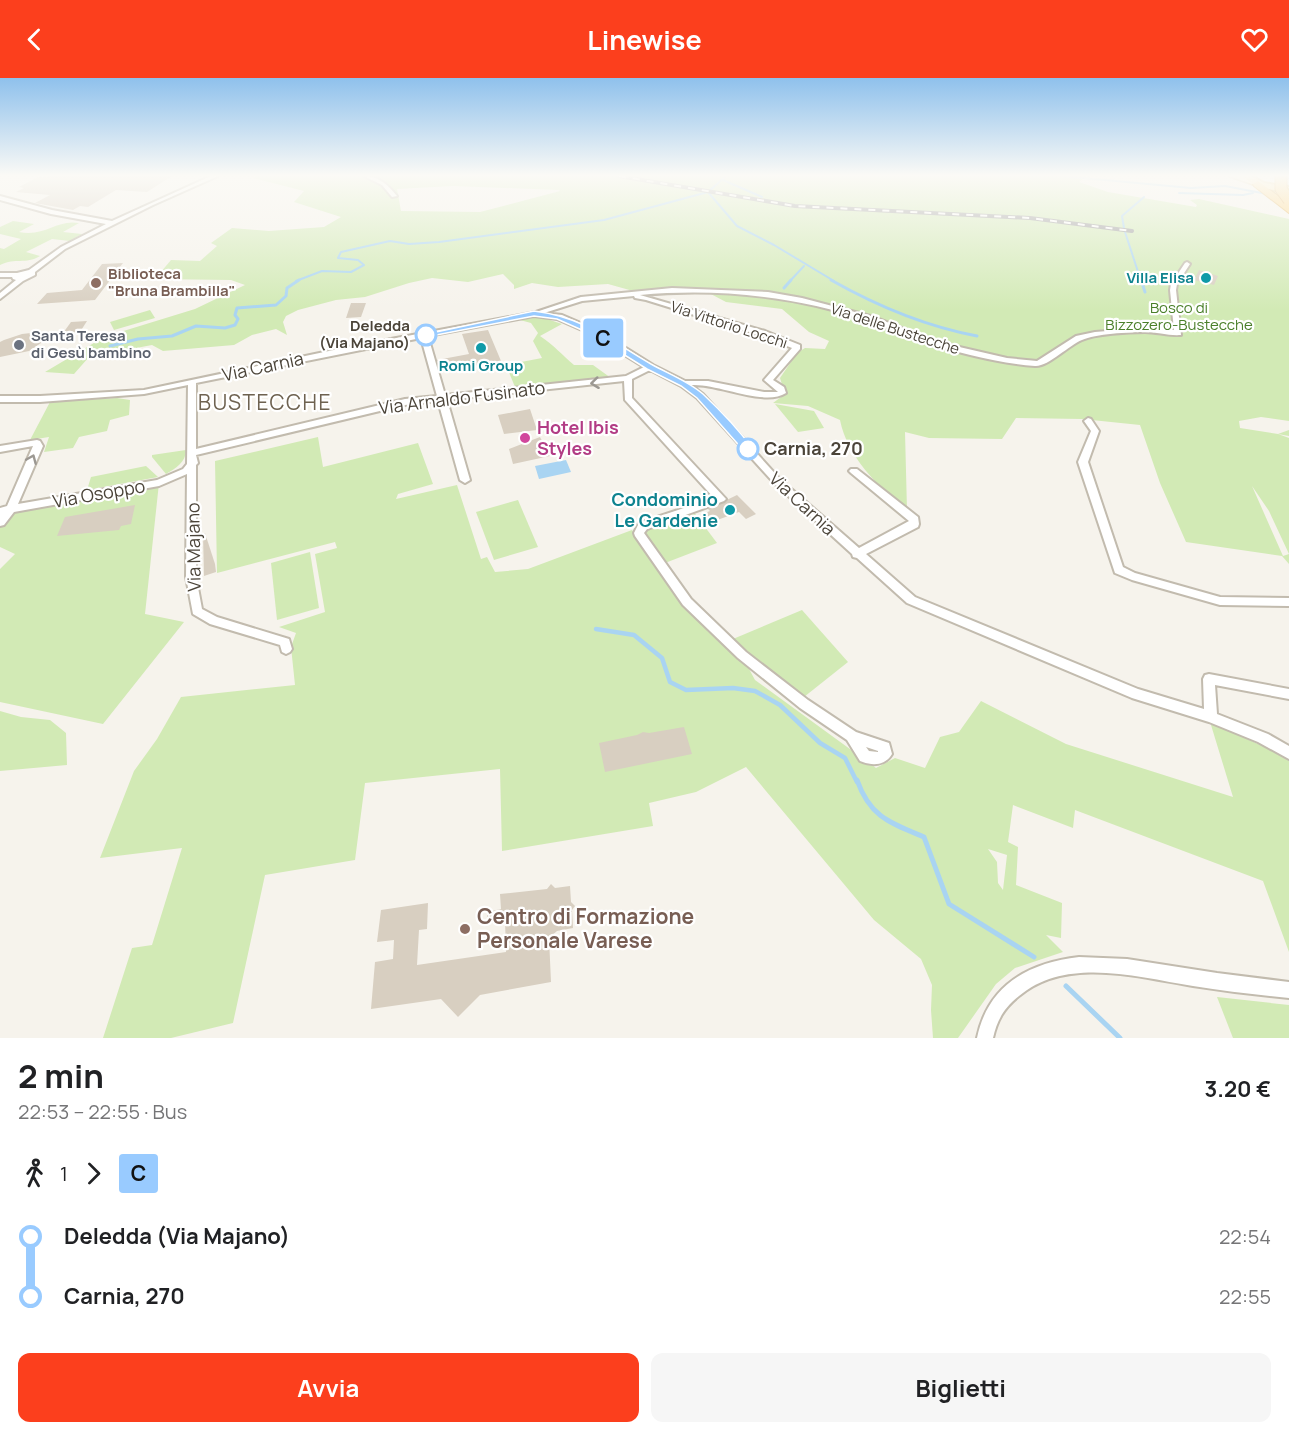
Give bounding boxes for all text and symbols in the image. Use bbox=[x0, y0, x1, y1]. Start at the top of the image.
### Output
text: Linewise bbox=[587, 21, 702, 58]
icon: back bbox=[18, 23, 51, 56]
icon: heart bbox=[1238, 23, 1271, 56]
place label: Biblioteca "Bruna Brambilla" bbox=[108, 263, 235, 301]
place label: Villa Elisa bbox=[1126, 267, 1194, 288]
marker: Villa Elisa bbox=[1199, 271, 1213, 285]
marker: Biblioteca "Bruna Brambilla" bbox=[89, 276, 103, 290]
street label: Via Vittorio Locchi bbox=[668, 296, 790, 353]
park label: Bosco di Bizzozero-Bustecche bbox=[1105, 297, 1253, 335]
street label: Via delle Bustecche bbox=[828, 298, 963, 359]
place label: Deledda (Via Majano) bbox=[319, 315, 410, 353]
line badge: C bbox=[584, 318, 622, 358]
marker: Deledda (Via Majano) bbox=[415, 324, 437, 346]
text: C bbox=[595, 324, 611, 352]
place label: Santa Teresa di Gesù bambino bbox=[31, 325, 151, 363]
marker: Santa Teresa di Gesù bambino bbox=[12, 338, 26, 352]
marker: Romi Group bbox=[474, 341, 488, 355]
street label: Via Carnia bbox=[220, 346, 306, 386]
place label: Romi Group bbox=[439, 355, 523, 376]
street label: Via Arnaldo Fusinato bbox=[377, 375, 547, 419]
one-way arrow bbox=[590, 376, 599, 388]
district label: BUSTECCHE bbox=[198, 388, 332, 416]
place label: Hotel Ibis Styles bbox=[537, 415, 619, 460]
marker: Hotel Ibis Styles bbox=[518, 431, 532, 445]
place label: Carnia, 270 bbox=[764, 436, 863, 460]
marker: Carnia, 270 bbox=[737, 438, 759, 460]
one-way arrow bbox=[25, 454, 37, 465]
street label: Via Carnia bbox=[764, 466, 841, 540]
street label: Via Osoppo bbox=[51, 473, 147, 513]
place label: Condominio Le Gardenie bbox=[612, 487, 718, 532]
street label: Via Majano bbox=[180, 502, 206, 592]
marker: Condominio Le Gardenie bbox=[723, 503, 737, 517]
place label: Centro di Formazione Personale Varese bbox=[477, 902, 694, 954]
marker: Centro di Formazione Personale Varese bbox=[458, 922, 472, 936]
text: 2 min bbox=[18, 1053, 104, 1098]
text: 3.20 € bbox=[1205, 1074, 1271, 1104]
text: 22:53 – 22:55 · Bus bbox=[18, 1098, 187, 1125]
icon: walk bbox=[18, 1157, 51, 1190]
icon: forward bbox=[77, 1157, 110, 1190]
text: C bbox=[131, 1159, 146, 1187]
text: 1 bbox=[60, 1160, 68, 1187]
text: Deledda (Via Majano) bbox=[64, 1221, 290, 1251]
text: 22:54 bbox=[1219, 1223, 1271, 1250]
text: Carnia, 270 bbox=[64, 1281, 185, 1311]
text: 22:55 bbox=[1219, 1283, 1271, 1310]
button: Avvia bbox=[18, 1353, 639, 1422]
button: Biglietti bbox=[651, 1353, 1271, 1422]

